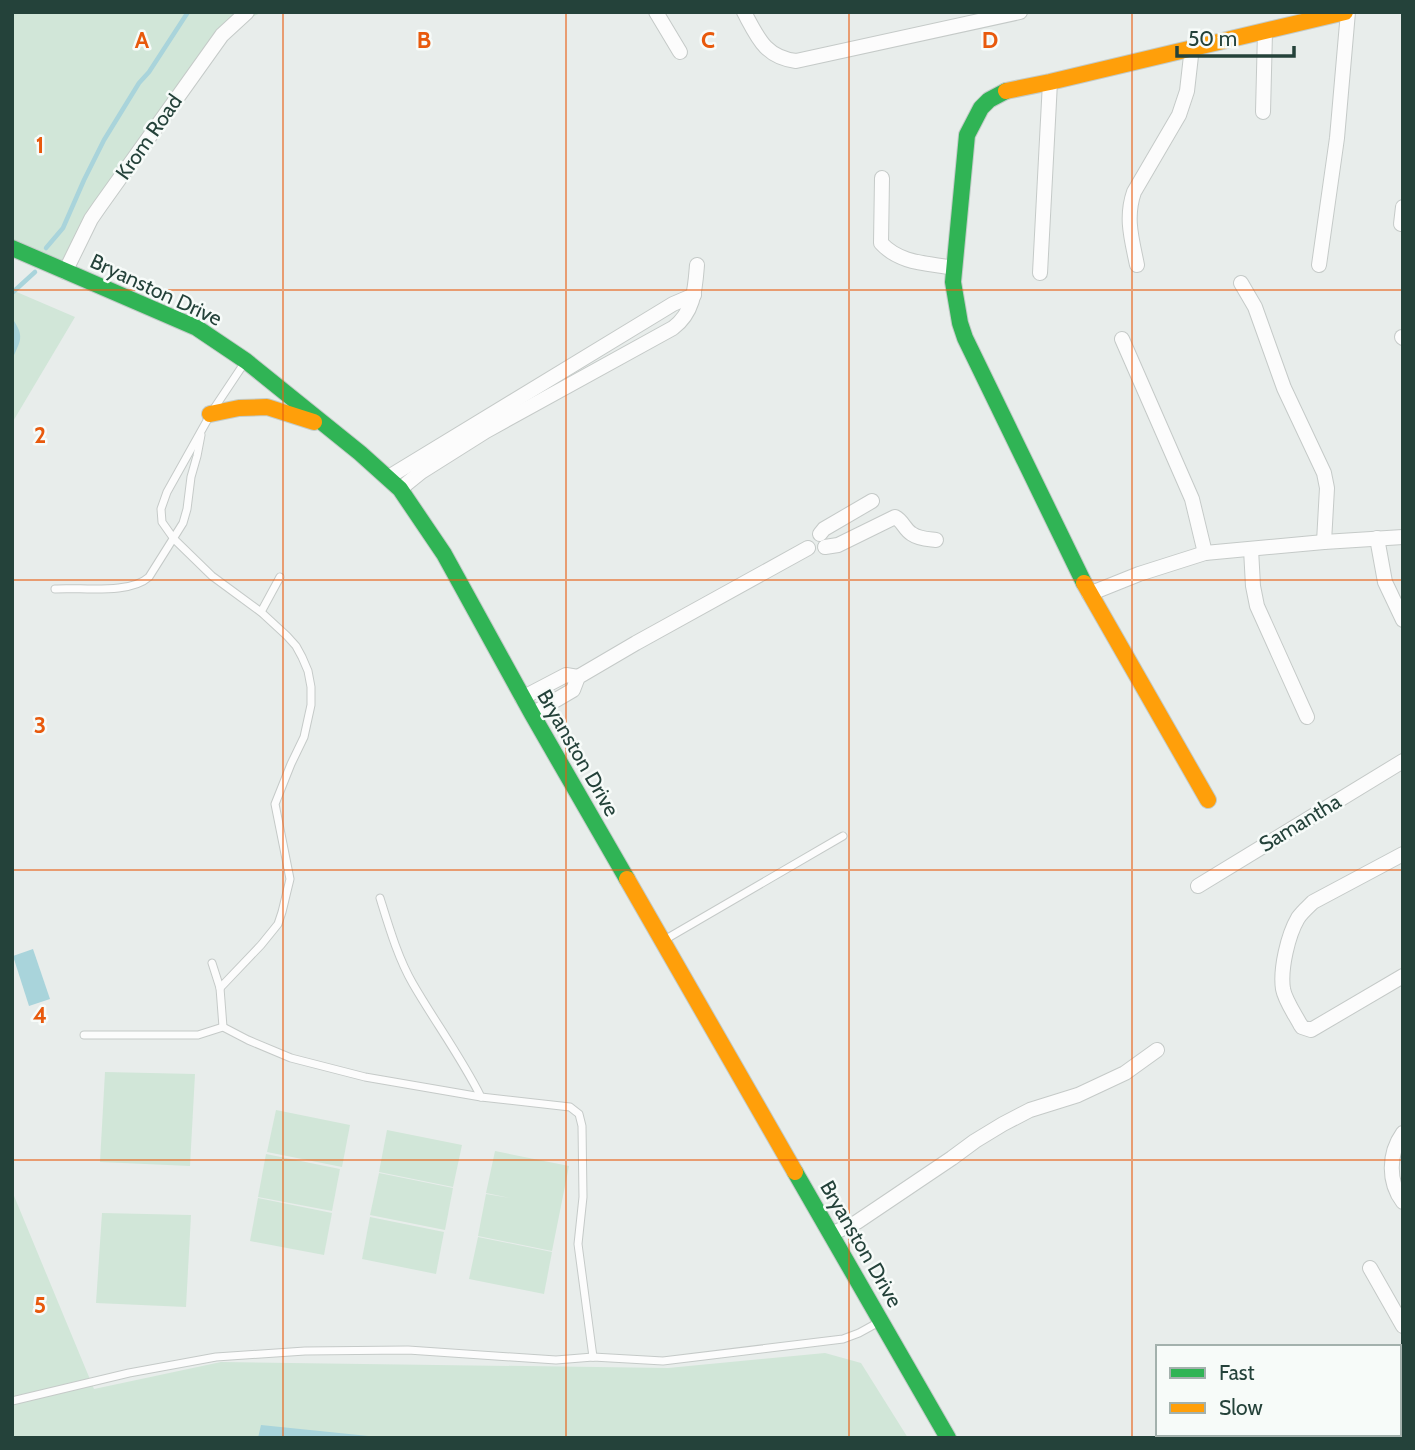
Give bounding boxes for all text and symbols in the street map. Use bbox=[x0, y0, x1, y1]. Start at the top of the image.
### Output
scale bar bbox=[1177, 14, 1294, 58]
text: A bbox=[135, 26, 150, 54]
text: B bbox=[417, 26, 431, 54]
text: C bbox=[701, 26, 715, 54]
text: D bbox=[982, 26, 998, 54]
text: 50 m bbox=[1188, 26, 1237, 51]
street label: Krom Road bbox=[110, 89, 187, 184]
text: 1 bbox=[36, 131, 44, 159]
street label: Bryanston Drive bbox=[87, 248, 226, 331]
text: 2 bbox=[34, 421, 46, 449]
street label: Bryanston Drive bbox=[532, 685, 625, 821]
text: 3 bbox=[34, 711, 46, 739]
street label: Samantha bbox=[1254, 788, 1345, 857]
text: 4 bbox=[33, 1001, 47, 1029]
street label: Bryanston Drive bbox=[815, 1176, 908, 1312]
text: 5 bbox=[34, 1291, 46, 1319]
legend bbox=[1156, 1345, 1401, 1436]
text: Fast bbox=[1219, 1360, 1255, 1385]
text: Slow bbox=[1219, 1395, 1263, 1420]

